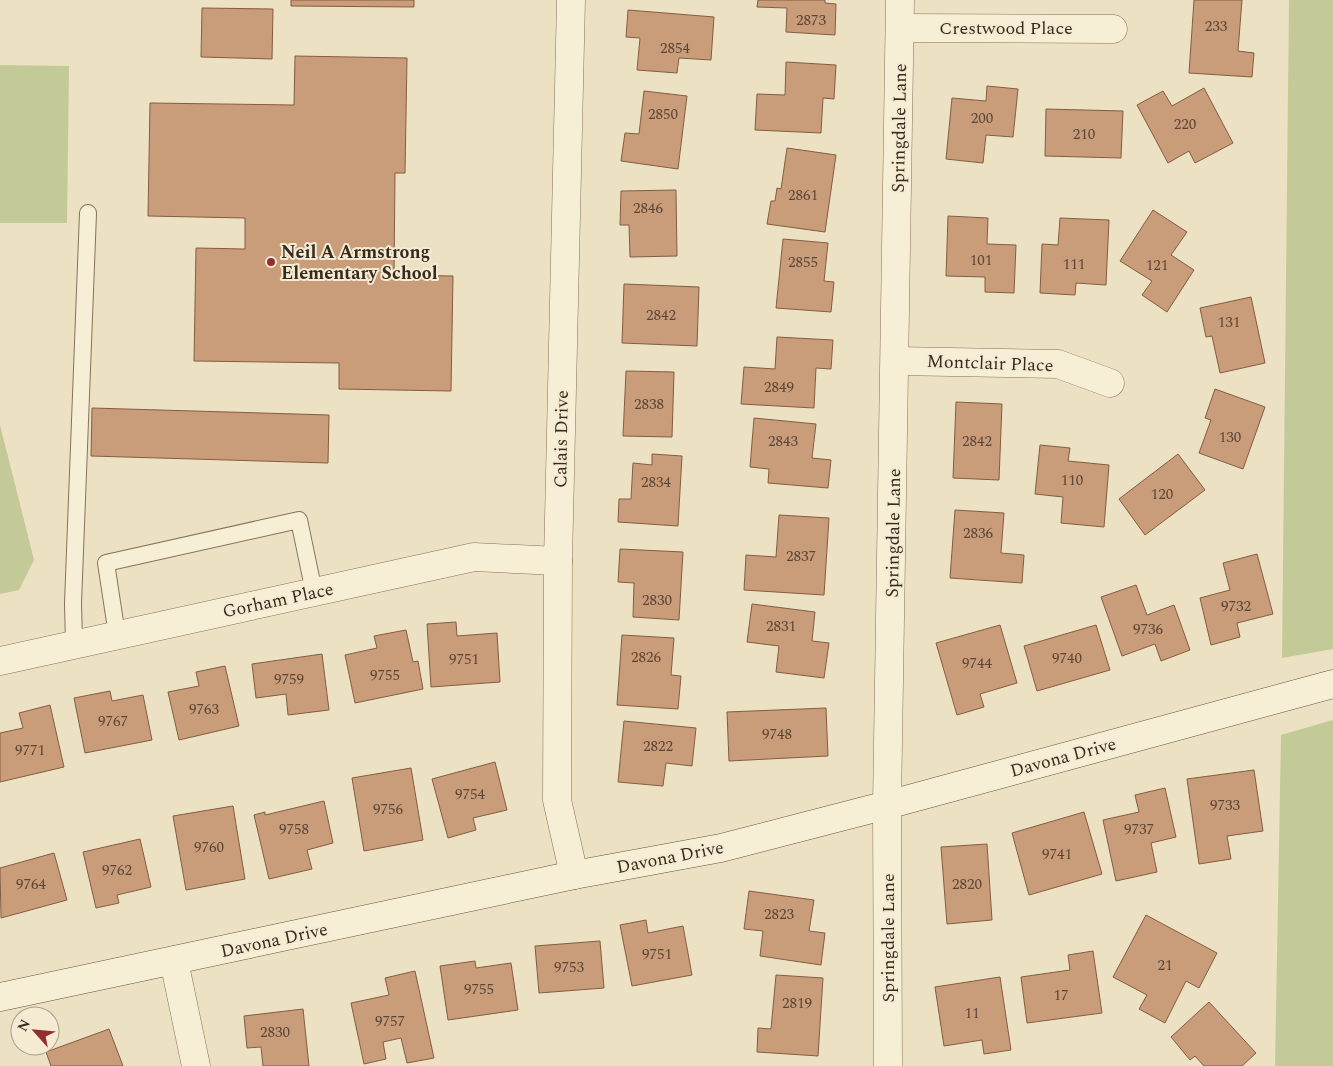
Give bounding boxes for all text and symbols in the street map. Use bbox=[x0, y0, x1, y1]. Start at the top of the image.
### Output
house number: 2873 bbox=[796, 9, 826, 32]
street label: Crestwood Place bbox=[939, 15, 1073, 42]
house number: 233 bbox=[1205, 15, 1228, 38]
house number: 2854 bbox=[660, 37, 690, 60]
street label: Springdale Lane bbox=[885, 63, 914, 193]
house number: 2850 bbox=[648, 103, 678, 126]
house number: 200 bbox=[971, 107, 993, 130]
house number: 220 bbox=[1174, 113, 1196, 136]
house number: 210 bbox=[1073, 123, 1095, 146]
house number: 2861 bbox=[788, 184, 818, 207]
house number: 2846 bbox=[633, 197, 663, 220]
place label: Neil A Armstrong Elementary School bbox=[281, 239, 438, 287]
house number: 101 bbox=[970, 249, 992, 272]
house number: 2855 bbox=[788, 251, 818, 274]
house number: 111 bbox=[1063, 253, 1085, 276]
house number: 121 bbox=[1146, 254, 1168, 277]
marker: Neil A Armstrong Elementary School bbox=[265, 256, 277, 268]
house number: 2842 bbox=[646, 304, 676, 327]
house number: 131 bbox=[1218, 311, 1240, 334]
street label: Montclair Place bbox=[926, 348, 1054, 379]
house number: 2849 bbox=[764, 376, 794, 399]
street label: Calais Drive bbox=[547, 390, 576, 488]
house number: 2838 bbox=[634, 393, 664, 416]
house number: 130 bbox=[1219, 426, 1241, 449]
house number: 2843 bbox=[768, 430, 798, 453]
house number: 2842 bbox=[962, 430, 992, 453]
street label: Springdale Lane bbox=[879, 468, 908, 598]
house number: 110 bbox=[1061, 469, 1083, 492]
house number: 2834 bbox=[641, 471, 671, 494]
house number: 120 bbox=[1151, 483, 1173, 506]
house number: 2836 bbox=[963, 522, 993, 545]
house number: 2837 bbox=[786, 545, 816, 568]
street label: Gorham Place bbox=[220, 576, 336, 625]
house number: 2830 bbox=[642, 589, 672, 612]
house number: 9732 bbox=[1221, 595, 1251, 618]
house number: 2831 bbox=[766, 615, 796, 638]
house number: 9736 bbox=[1133, 618, 1163, 641]
house number: 2826 bbox=[631, 646, 661, 669]
house number: 9740 bbox=[1052, 647, 1082, 670]
house number: 9751 bbox=[449, 648, 479, 671]
house number: 9744 bbox=[962, 652, 992, 675]
house number: 9755 bbox=[370, 664, 400, 687]
house number: 9759 bbox=[274, 668, 304, 691]
house number: 9763 bbox=[189, 698, 219, 721]
house number: 9767 bbox=[98, 710, 128, 733]
house number: 9748 bbox=[762, 723, 792, 746]
street label: Davona Drive bbox=[1007, 730, 1119, 785]
house number: 2822 bbox=[643, 735, 673, 758]
house number: 9771 bbox=[15, 739, 45, 762]
house number: 9754 bbox=[455, 783, 485, 806]
house number: 9733 bbox=[1210, 794, 1240, 817]
house number: 9756 bbox=[373, 798, 403, 821]
house number: 9758 bbox=[279, 818, 309, 841]
house number: 9737 bbox=[1124, 818, 1154, 841]
street label: Davona Drive bbox=[614, 834, 726, 881]
house number: 9760 bbox=[194, 836, 224, 859]
house number: 9741 bbox=[1042, 843, 1072, 866]
house number: 9762 bbox=[102, 859, 132, 882]
house number: 9764 bbox=[16, 873, 46, 896]
street label: Springdale Lane bbox=[875, 873, 902, 1003]
house number: 2820 bbox=[952, 873, 982, 896]
house number: 2823 bbox=[764, 903, 794, 926]
street label: Davona Drive bbox=[218, 916, 330, 965]
house number: 9751 bbox=[642, 943, 672, 966]
house number: 21 bbox=[1157, 954, 1173, 977]
house number: 9753 bbox=[554, 956, 584, 979]
house number: 9755 bbox=[464, 978, 494, 1001]
house number: 17 bbox=[1053, 984, 1069, 1007]
house number: 2819 bbox=[782, 992, 812, 1015]
house number: 11 bbox=[964, 1002, 980, 1025]
north arrow bbox=[10, 1006, 60, 1056]
house number: 9757 bbox=[375, 1010, 405, 1033]
text: N bbox=[12, 1015, 36, 1035]
house number: 2830 bbox=[260, 1021, 290, 1044]

